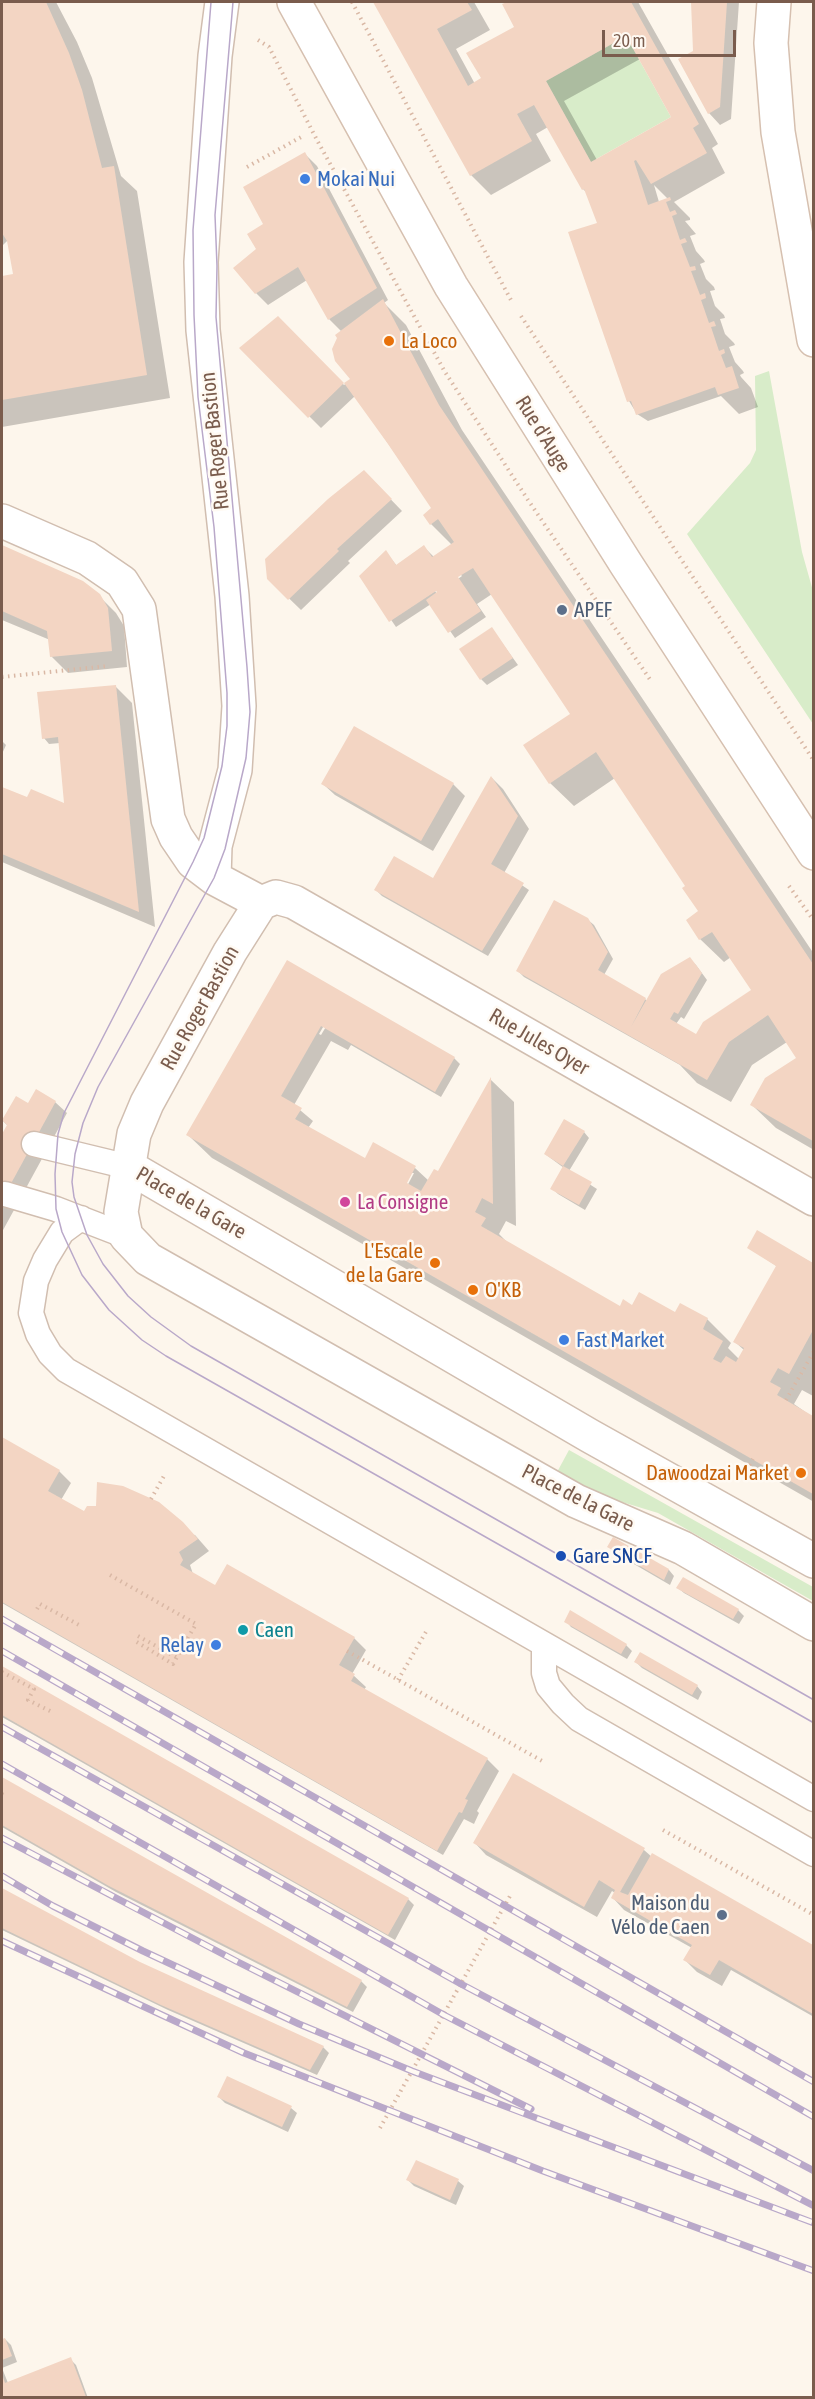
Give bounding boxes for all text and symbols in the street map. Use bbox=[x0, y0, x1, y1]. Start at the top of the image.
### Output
scale bar bbox=[605, 18, 738, 56]
text: 20 m bbox=[613, 30, 645, 51]
place label: Mokai Nui bbox=[317, 166, 395, 192]
marker: Mokai Nui bbox=[298, 172, 312, 186]
place label: La Loco bbox=[401, 328, 457, 354]
marker: La Loco bbox=[382, 334, 396, 348]
street label: Rue Roger Bastion bbox=[195, 371, 235, 511]
street label: Rue d'Auge bbox=[510, 391, 576, 477]
place label: APEF bbox=[574, 597, 612, 623]
marker: APEF bbox=[555, 603, 569, 617]
street label: Rue Roger Bastion bbox=[155, 941, 245, 1075]
street label: Rue Jules Oyer bbox=[484, 1003, 594, 1081]
street label: Place de la Gare bbox=[131, 1161, 251, 1245]
place label: La Consigne bbox=[357, 1189, 448, 1215]
marker: La Consigne bbox=[338, 1195, 352, 1209]
place label: L'Escale de la Gare bbox=[346, 1238, 423, 1288]
marker: L'Escale de la Gare bbox=[428, 1256, 442, 1270]
place label: O'KB bbox=[485, 1277, 521, 1303]
marker: O'KB bbox=[466, 1283, 480, 1297]
place label: Fast Market bbox=[576, 1327, 665, 1353]
marker: Fast Market bbox=[557, 1333, 571, 1347]
street label: Place de la Gare bbox=[517, 1459, 639, 1537]
place label: Dawoodzai Market bbox=[646, 1460, 789, 1486]
marker: Dawoodzai Market bbox=[794, 1466, 808, 1480]
place label: Gare SNCF bbox=[573, 1543, 652, 1569]
marker: Gare SNCF bbox=[554, 1549, 568, 1563]
place label: Caen bbox=[255, 1617, 294, 1643]
marker: Caen bbox=[236, 1623, 250, 1637]
place label: Relay bbox=[160, 1632, 204, 1658]
marker: Relay bbox=[209, 1638, 223, 1652]
place label: Maison du Vélo de Caen bbox=[611, 1890, 710, 1940]
marker: Maison du Vélo de Caen bbox=[715, 1908, 729, 1922]

